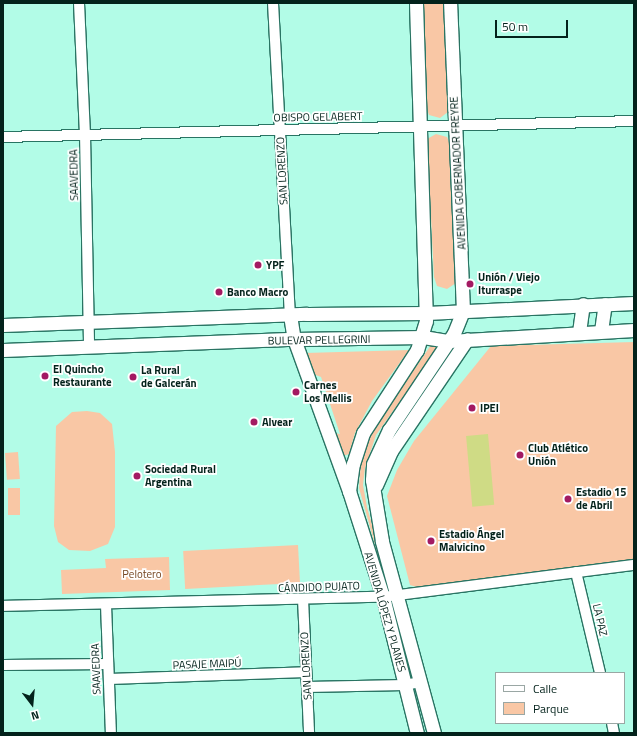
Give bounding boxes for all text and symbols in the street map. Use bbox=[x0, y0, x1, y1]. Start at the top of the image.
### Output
scale bar bbox=[497, 12, 570, 38]
text: 50 m bbox=[502, 17, 528, 36]
street label: AVENIDA GOBERNADOR FREYRE bbox=[447, 96, 469, 250]
street label: OBISPO GELABERT bbox=[273, 110, 363, 124]
street label: SAN LORENZO bbox=[274, 137, 290, 205]
street label: SAAVEDRA bbox=[67, 149, 81, 201]
place label: YPF bbox=[266, 258, 284, 272]
marker: YPF bbox=[253, 260, 263, 270]
place label: Unión / Viejo Iturraspe bbox=[478, 271, 540, 297]
marker: Unión / Viejo Iturraspe bbox=[465, 279, 475, 289]
place label: Banco Macro bbox=[227, 285, 288, 299]
marker: Banco Macro bbox=[214, 287, 224, 297]
street label: BULEVAR PELLEGRINI bbox=[268, 333, 370, 347]
place label: El Quincho Restaurante bbox=[53, 363, 112, 389]
place label: La Rural de Galcerán bbox=[141, 364, 197, 390]
marker: El Quincho Restaurante bbox=[40, 371, 50, 381]
marker: La Rural de Galcerán bbox=[128, 372, 138, 382]
place label: Carnes Los Mellis bbox=[304, 379, 352, 405]
marker: Carnes Los Mellis bbox=[291, 387, 301, 397]
place label: IPEI bbox=[480, 401, 499, 415]
marker: IPEI bbox=[467, 403, 477, 413]
place label: Alvear bbox=[262, 415, 292, 429]
marker: Alvear bbox=[249, 417, 259, 427]
place label: Club Atlético Unión bbox=[528, 442, 588, 468]
marker: Club Atlético Unión bbox=[515, 450, 525, 460]
place label: Sociedad Rural Argentina bbox=[145, 463, 216, 489]
marker: Sociedad Rural Argentina bbox=[132, 471, 142, 481]
place label: Estadio 15 de Abril bbox=[576, 486, 626, 512]
marker: Estadio 15 de Abril bbox=[563, 494, 573, 504]
place label: Estadio Ángel Malvicino bbox=[439, 528, 504, 554]
marker: Estadio Ángel Malvicino bbox=[426, 536, 436, 546]
street label: AVENIDA LÓPEZ Y PLANES bbox=[362, 551, 408, 673]
park label: Pelotero bbox=[122, 567, 162, 581]
street label: CÁNDIDO PUJATO bbox=[278, 579, 360, 595]
street label: LA PAZ bbox=[590, 602, 610, 638]
street label: SAN LORENZO bbox=[298, 632, 314, 700]
street label: SAAVEDRA bbox=[89, 643, 103, 695]
street label: PASAJE MAIPÚ bbox=[172, 656, 242, 672]
legend bbox=[495, 672, 625, 724]
text: Calle bbox=[533, 679, 557, 698]
north arrow bbox=[12, 684, 52, 724]
text: Parque bbox=[533, 699, 569, 718]
text: N bbox=[29, 707, 41, 724]

